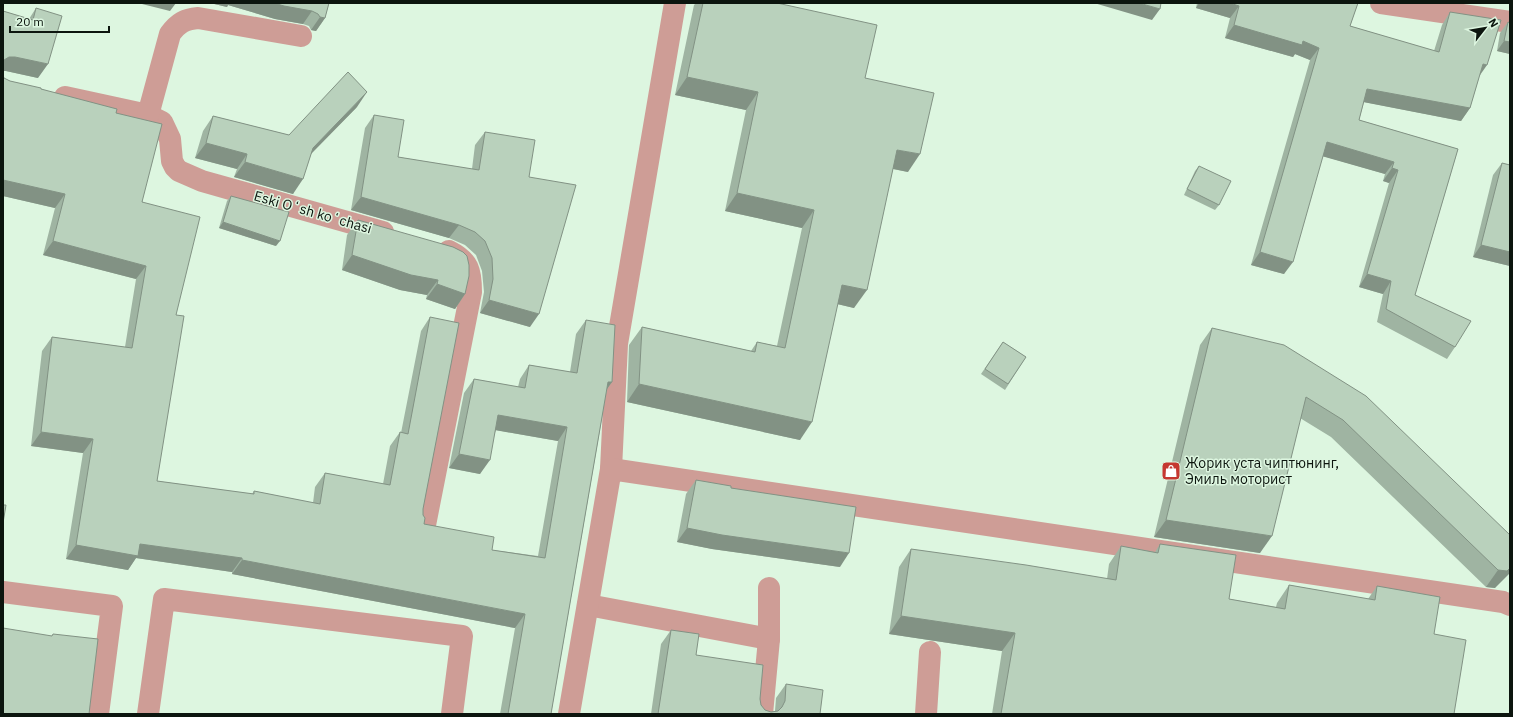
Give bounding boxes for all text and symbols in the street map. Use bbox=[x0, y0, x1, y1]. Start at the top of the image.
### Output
scale bar bbox=[10, 8, 109, 34]
north arrow bbox=[1465, 8, 1505, 48]
text: 20 m bbox=[16, 14, 44, 29]
text: N bbox=[1486, 16, 1502, 30]
street label: Eski Oʻsh koʻchasi bbox=[252, 187, 374, 237]
place label: Жорик уста чиптюнинг, Эмиль моторист bbox=[1185, 454, 1339, 488]
shop icon: Жорик уста чиптюнинг, Эмиль моторист bbox=[1160, 460, 1182, 482]

